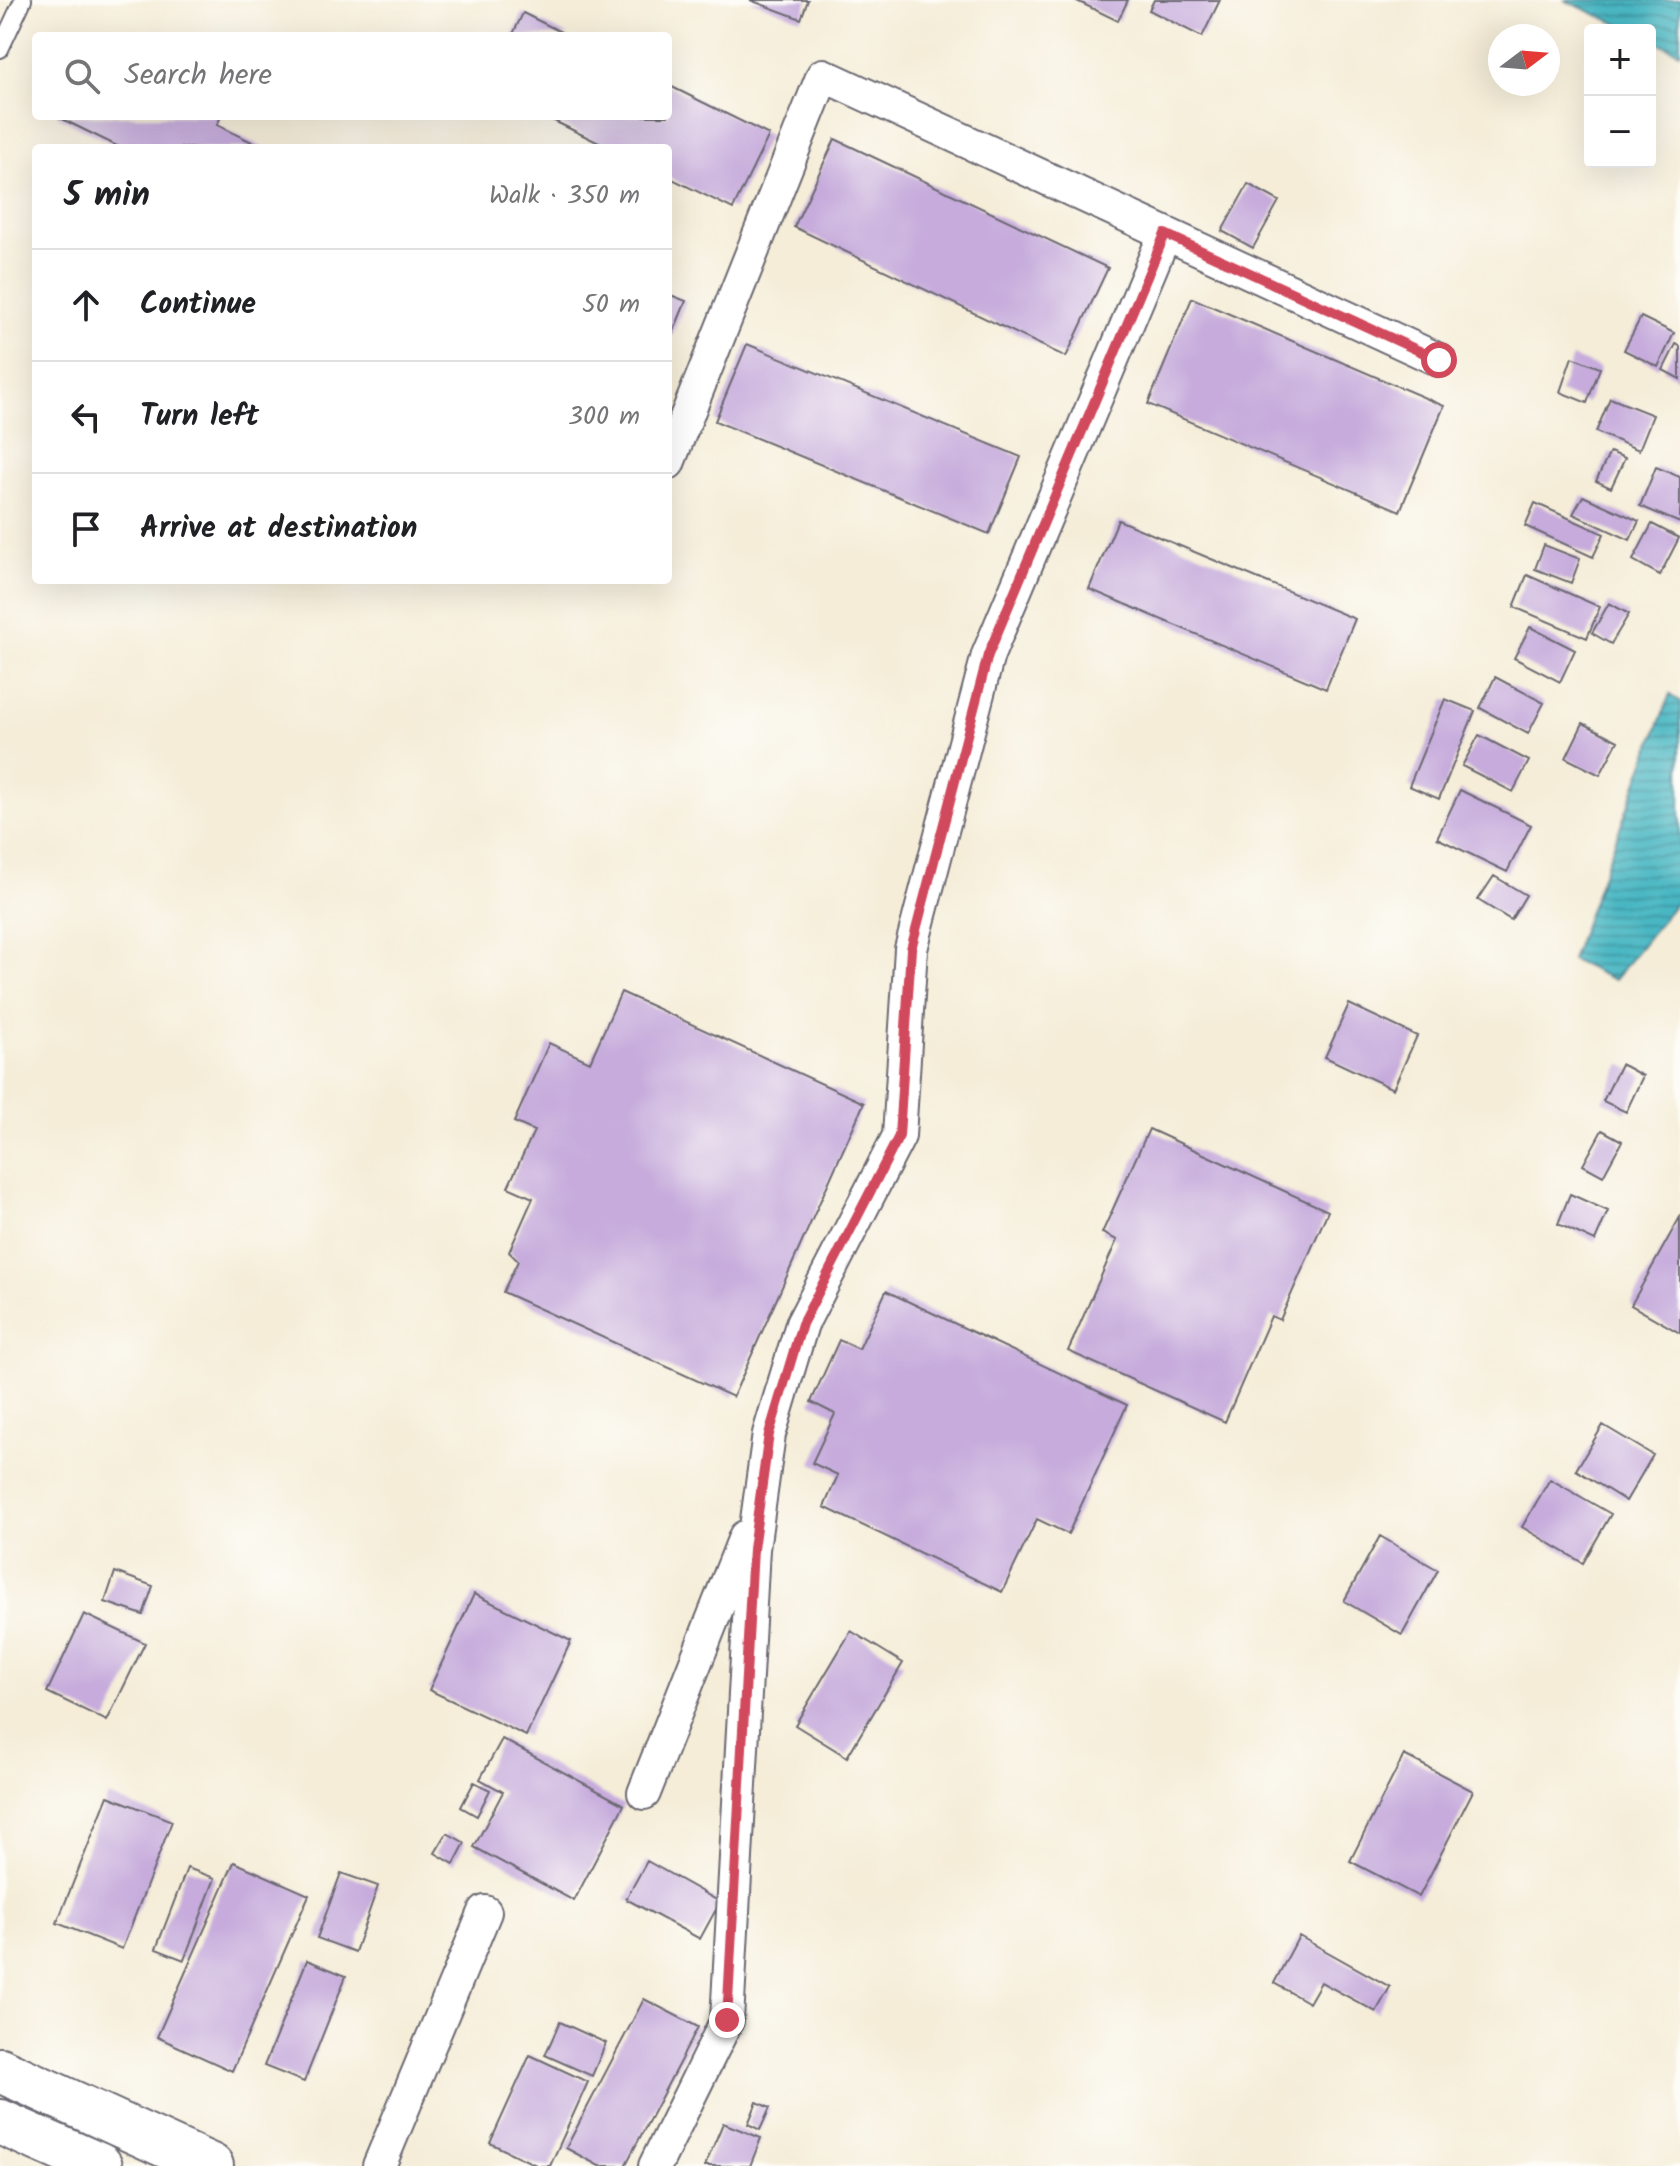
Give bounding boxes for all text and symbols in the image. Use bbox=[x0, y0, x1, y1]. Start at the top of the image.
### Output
north arrow bbox=[1488, 24, 1560, 96]
map controls bbox=[1584, 24, 1656, 168]
button: + bbox=[1584, 24, 1656, 96]
search box bbox=[32, 32, 672, 120]
text: Search here bbox=[124, 52, 272, 100]
icon: search bbox=[60, 54, 104, 98]
button: − bbox=[1584, 96, 1656, 168]
text: 5 min bbox=[64, 169, 150, 223]
text: Walk · 350 m bbox=[489, 175, 640, 217]
text: Continue bbox=[140, 281, 256, 329]
icon: ahead bbox=[64, 283, 108, 327]
text: 50 m bbox=[582, 284, 640, 326]
route start bbox=[1421, 342, 1457, 378]
text: Turn left bbox=[140, 393, 259, 441]
icon: left bbox=[64, 395, 108, 439]
text: 300 m bbox=[568, 396, 640, 438]
text: Arrive at destination bbox=[140, 505, 417, 553]
icon: arrive bbox=[64, 507, 108, 551]
route end bbox=[709, 2002, 745, 2038]

